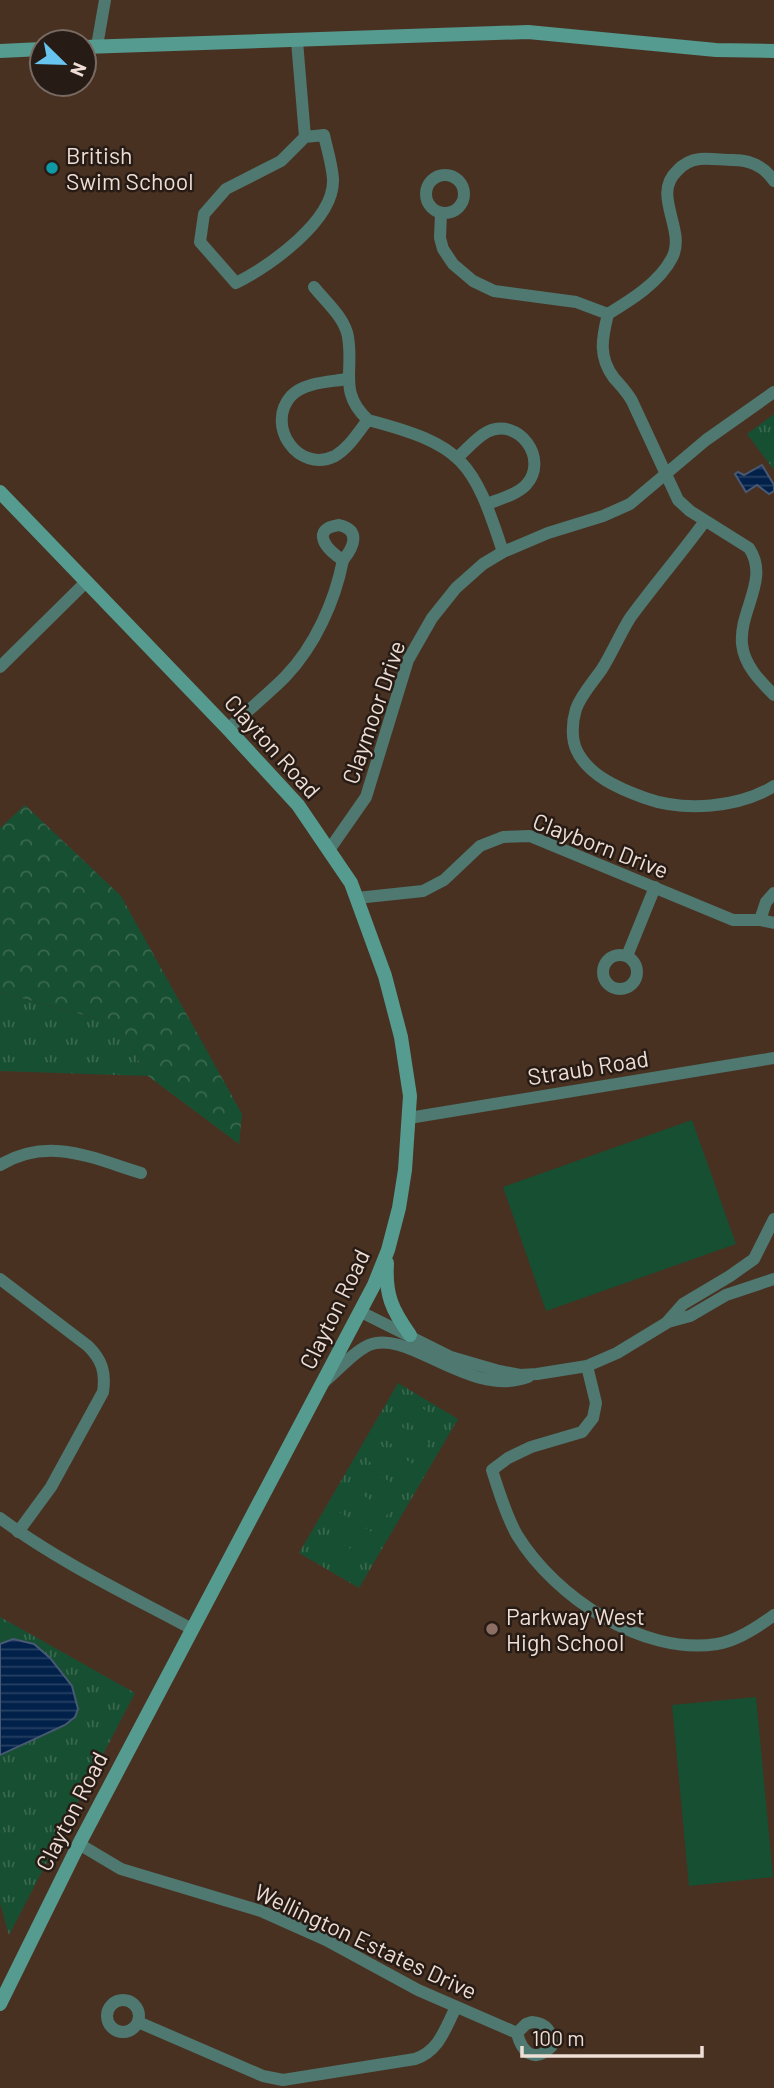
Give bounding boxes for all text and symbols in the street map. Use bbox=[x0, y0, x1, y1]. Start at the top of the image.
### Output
north arrow bbox=[28, 28, 98, 98]
text: N bbox=[66, 60, 92, 80]
place label: British Swim School bbox=[66, 141, 194, 195]
marker: British Swim School bbox=[44, 160, 60, 176]
street label: Claymoor Drive bbox=[335, 637, 411, 787]
street label: Clayton Road bbox=[219, 688, 327, 804]
street label: Clayborn Drive bbox=[529, 806, 673, 884]
street label: Straub Road bbox=[525, 1044, 651, 1090]
street label: Clayton Road bbox=[293, 1244, 375, 1374]
place label: Parkway West High School bbox=[506, 1602, 645, 1656]
marker: Parkway West High School bbox=[484, 1621, 500, 1637]
street label: Clayton Road bbox=[29, 1747, 113, 1875]
street label: Wellington Estates Drive bbox=[250, 1877, 482, 2005]
scale bar bbox=[522, 2014, 702, 2058]
text: 100 m bbox=[532, 2025, 585, 2050]

